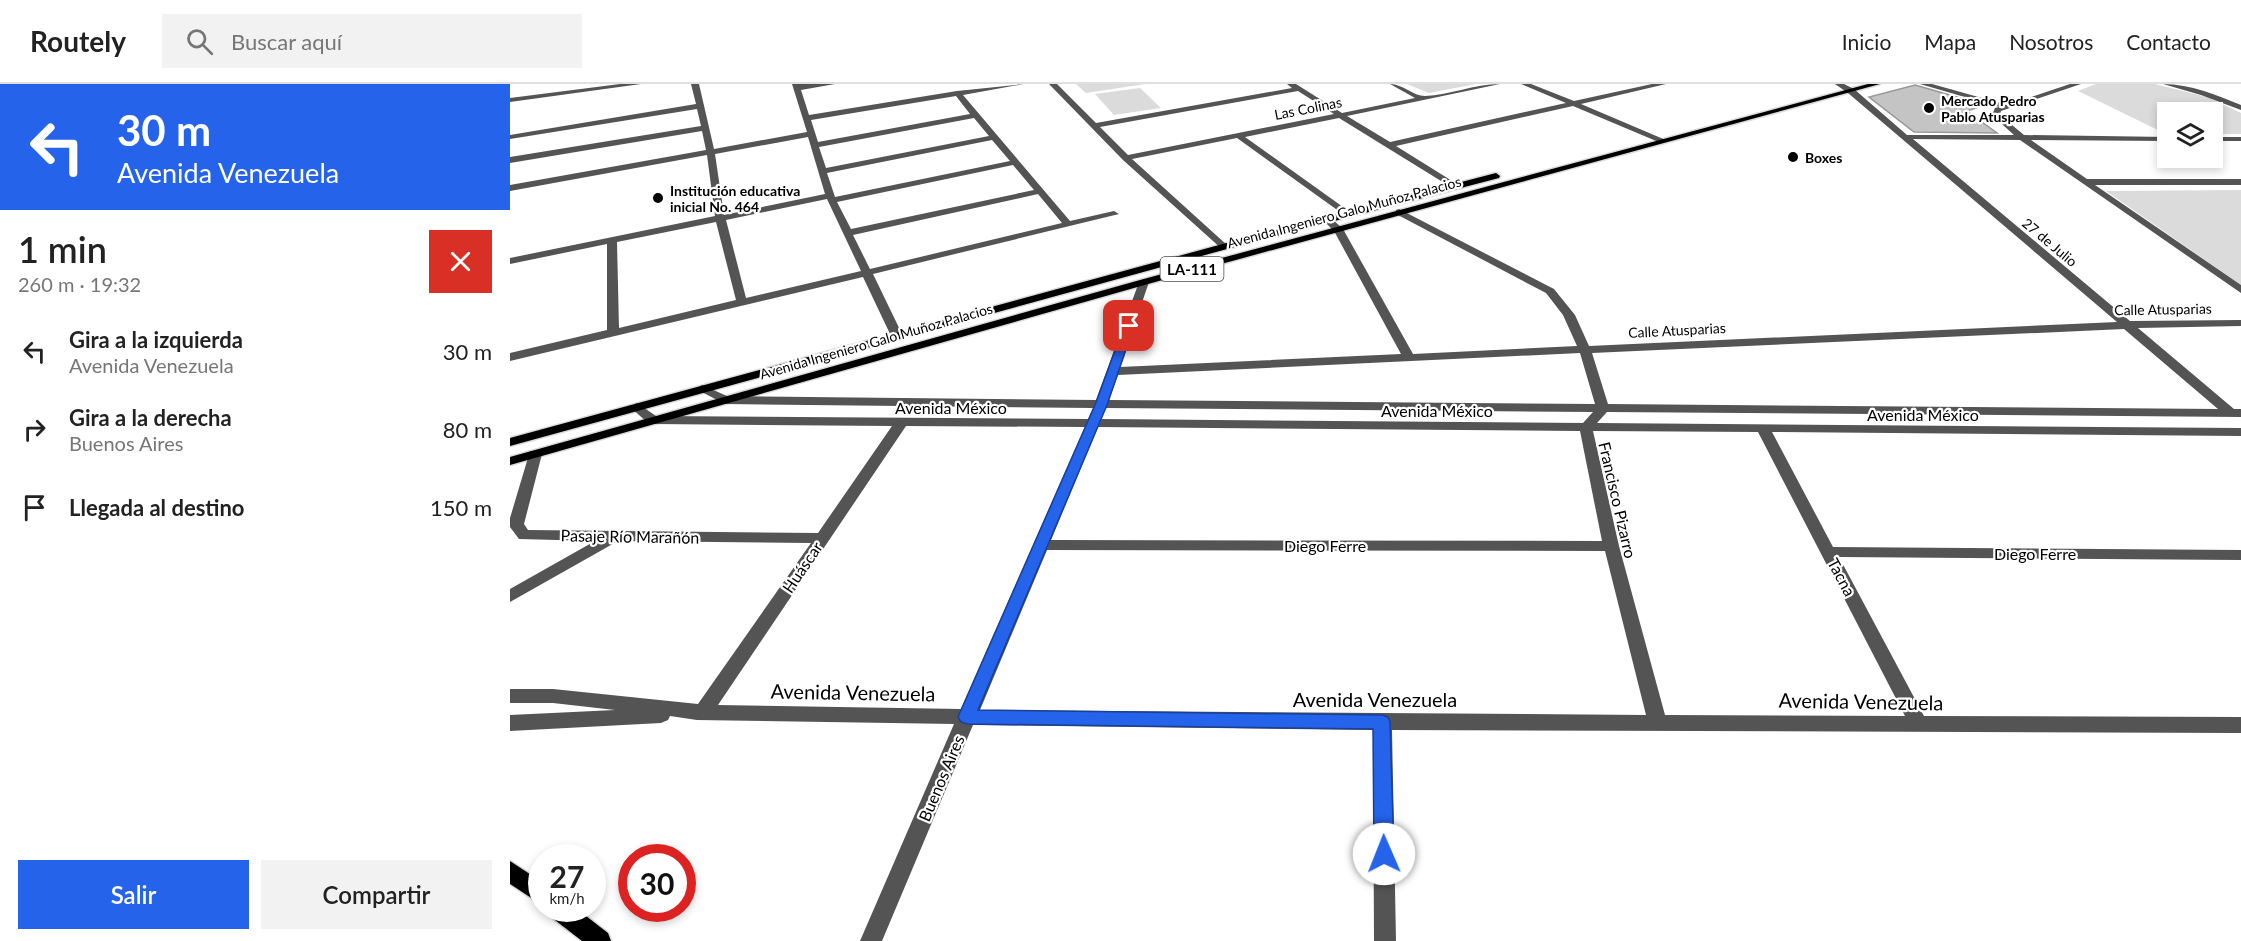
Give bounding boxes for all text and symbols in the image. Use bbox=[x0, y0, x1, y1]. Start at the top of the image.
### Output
search box bbox=[162, 14, 582, 68]
text: Routely bbox=[30, 24, 126, 58]
icon: search bbox=[183, 25, 216, 58]
text: Buscar aquí bbox=[231, 28, 342, 55]
text: Inicio bbox=[1842, 29, 1891, 54]
text: Mapa bbox=[1924, 29, 1976, 54]
text: Nosotros bbox=[2009, 29, 2093, 54]
text: Contacto bbox=[2126, 29, 2211, 54]
place label: Mercado Pedro Pablo Atusparias bbox=[1941, 92, 2045, 125]
street label: Las Colinas bbox=[1273, 93, 1343, 123]
marker: Mercado Pedro Pablo Atusparias bbox=[1922, 101, 1936, 115]
map controls bbox=[2157, 102, 2223, 168]
button: layers bbox=[2157, 102, 2223, 168]
text: 30 m bbox=[117, 105, 211, 155]
icon: left bbox=[18, 108, 96, 186]
place label: Boxes bbox=[1805, 149, 1842, 166]
marker: Boxes bbox=[1786, 150, 1800, 164]
text: Avenida Venezuela bbox=[117, 156, 339, 189]
street label: Avenida Ingeniero Galo Muñoz Palacios bbox=[1225, 173, 1463, 251]
place label: Institución educativa inicial No. 464 bbox=[670, 182, 800, 215]
marker: Institución educativa inicial No. 464 bbox=[651, 191, 665, 205]
street label: 27 de Julio bbox=[2019, 214, 2081, 270]
text: 1 min bbox=[18, 227, 107, 271]
button: close bbox=[429, 230, 492, 293]
road number: LA-111 bbox=[1160, 257, 1224, 281]
text: 260 m · 19:32 bbox=[18, 272, 141, 296]
street label: Avenida Ingeniero Galo Muñoz Palacios bbox=[758, 300, 994, 382]
pin bbox=[1103, 300, 1154, 351]
street label: Calle Atusparias bbox=[2114, 300, 2212, 318]
icon: arrive bbox=[1112, 309, 1145, 342]
street label: Calle Atusparias bbox=[1628, 319, 1726, 341]
text: Gira a la izquierda bbox=[69, 326, 243, 353]
icon: left bbox=[18, 335, 51, 368]
text: 30 m bbox=[443, 338, 492, 365]
text: Avenida Venezuela bbox=[69, 353, 234, 377]
street label: Avenida México bbox=[895, 398, 1007, 417]
street label: Avenida México bbox=[1381, 401, 1493, 420]
text: Gira a la derecha bbox=[69, 404, 232, 431]
street label: Avenida México bbox=[1867, 405, 1979, 424]
icon: right bbox=[18, 413, 51, 446]
text: 80 m bbox=[443, 416, 492, 443]
text: Buenos Aires bbox=[69, 431, 183, 455]
street label: Francisco Pizarro bbox=[1595, 440, 1641, 560]
icon: arrive bbox=[18, 491, 51, 524]
text: Llegada al destino bbox=[69, 494, 245, 521]
text: 150 m bbox=[430, 494, 492, 521]
street label: Pasaje Río Marañón bbox=[561, 525, 699, 547]
street label: Diego Ferre bbox=[1284, 536, 1366, 555]
street label: Huáscar bbox=[778, 538, 826, 596]
street label: Diego Ferre bbox=[1994, 544, 2076, 563]
street label: Tacna bbox=[1824, 555, 1860, 599]
street label: Avenida Venezuela bbox=[771, 679, 935, 705]
street label: Avenida Venezuela bbox=[1293, 687, 1457, 711]
street label: Avenida Venezuela bbox=[1779, 688, 1943, 714]
street label: Buenos Aires bbox=[914, 732, 968, 824]
position arrow bbox=[1352, 822, 1416, 886]
speed limit sign: 30 bbox=[618, 844, 696, 922]
text: 27 bbox=[550, 858, 584, 894]
button: Salir bbox=[18, 860, 249, 929]
button: Compartir bbox=[261, 860, 492, 929]
text: km/h bbox=[549, 889, 585, 907]

